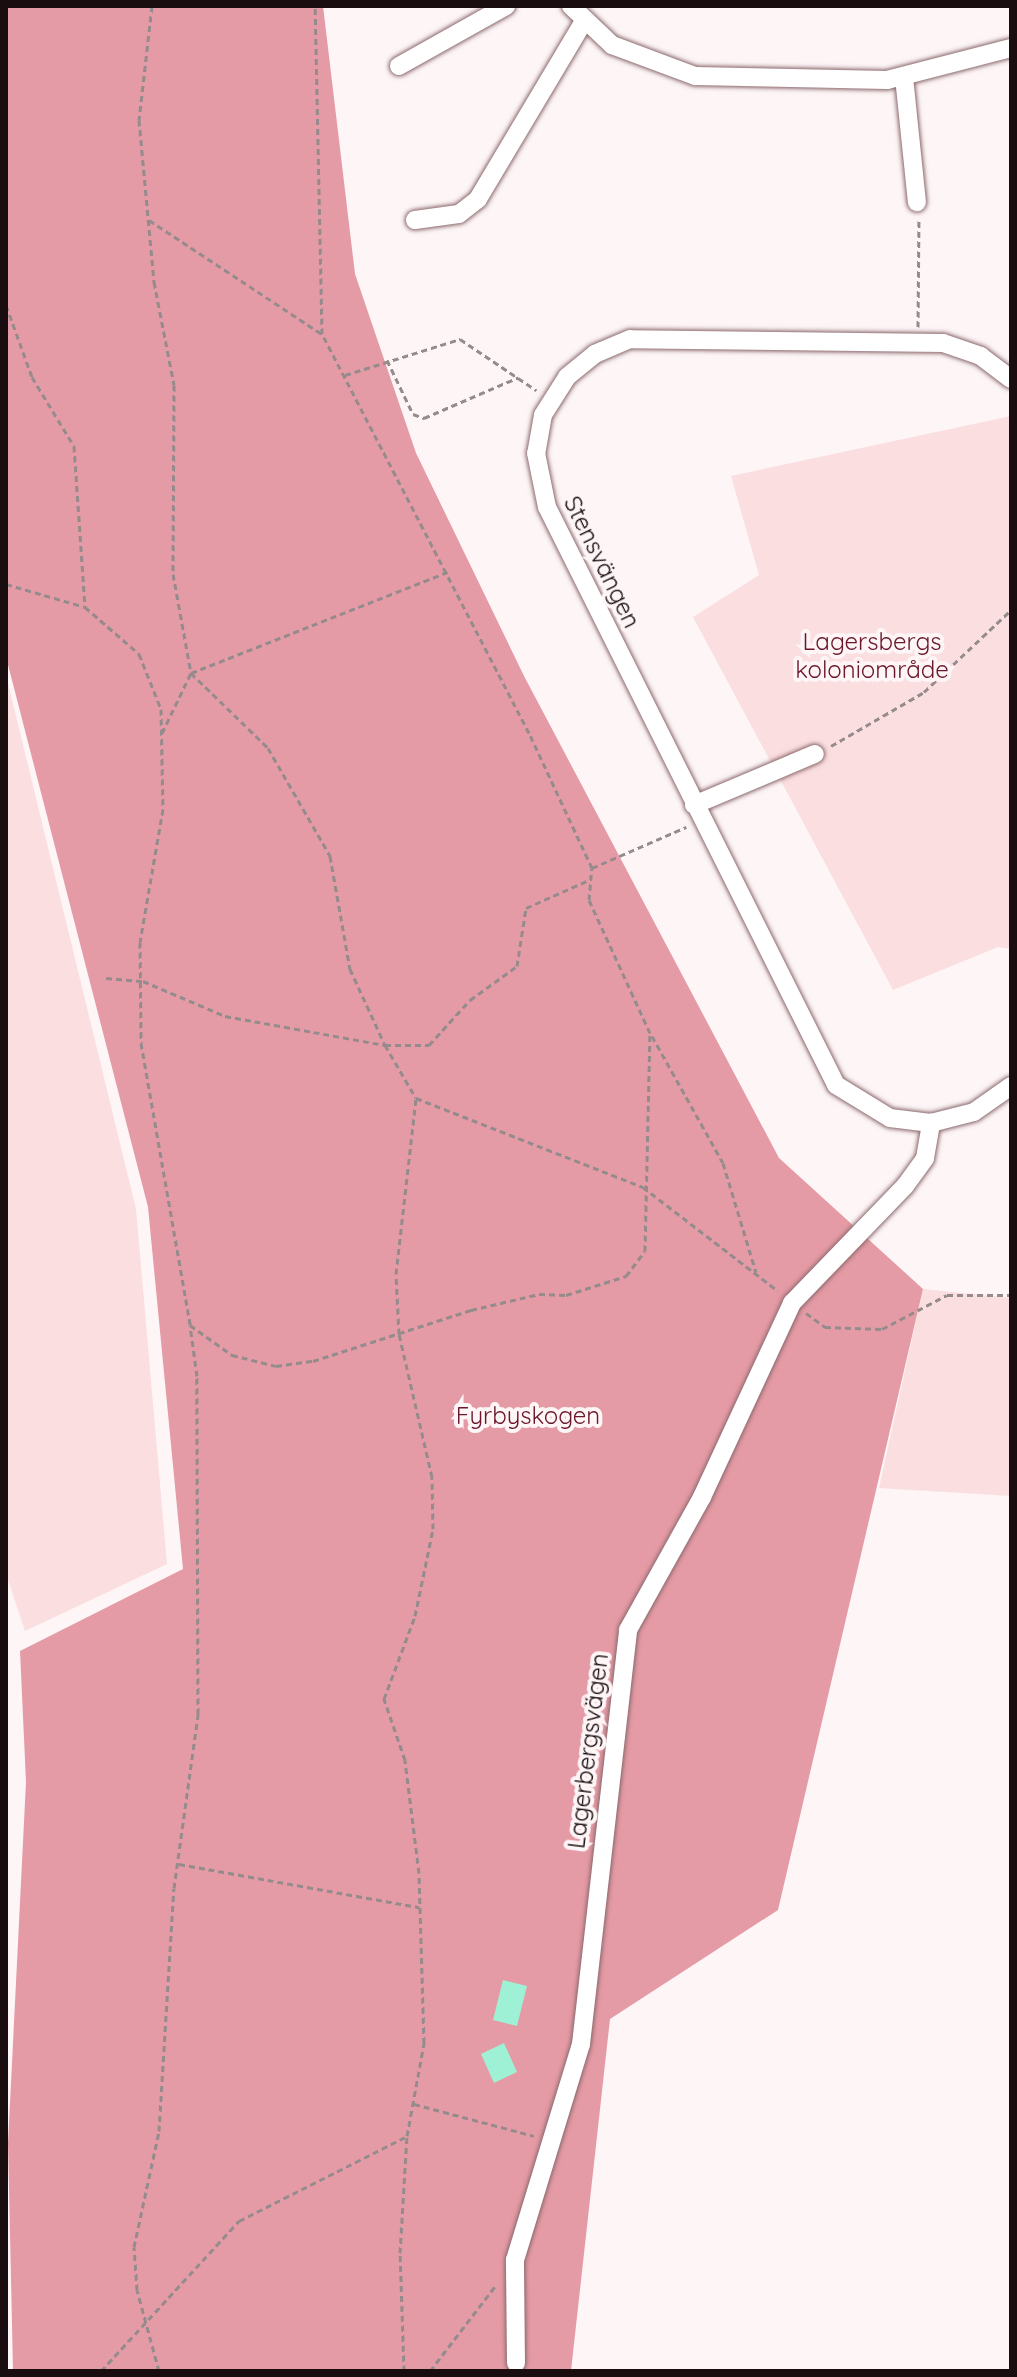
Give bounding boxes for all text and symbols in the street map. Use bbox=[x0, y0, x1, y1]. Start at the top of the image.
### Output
street label: Stensvängen bbox=[558, 491, 646, 633]
park label: Lagersbergs koloniområde bbox=[795, 628, 949, 684]
park label: Fyrbyskogen bbox=[456, 1402, 600, 1430]
street label: Lagerbergsvägen bbox=[562, 1652, 614, 1850]

